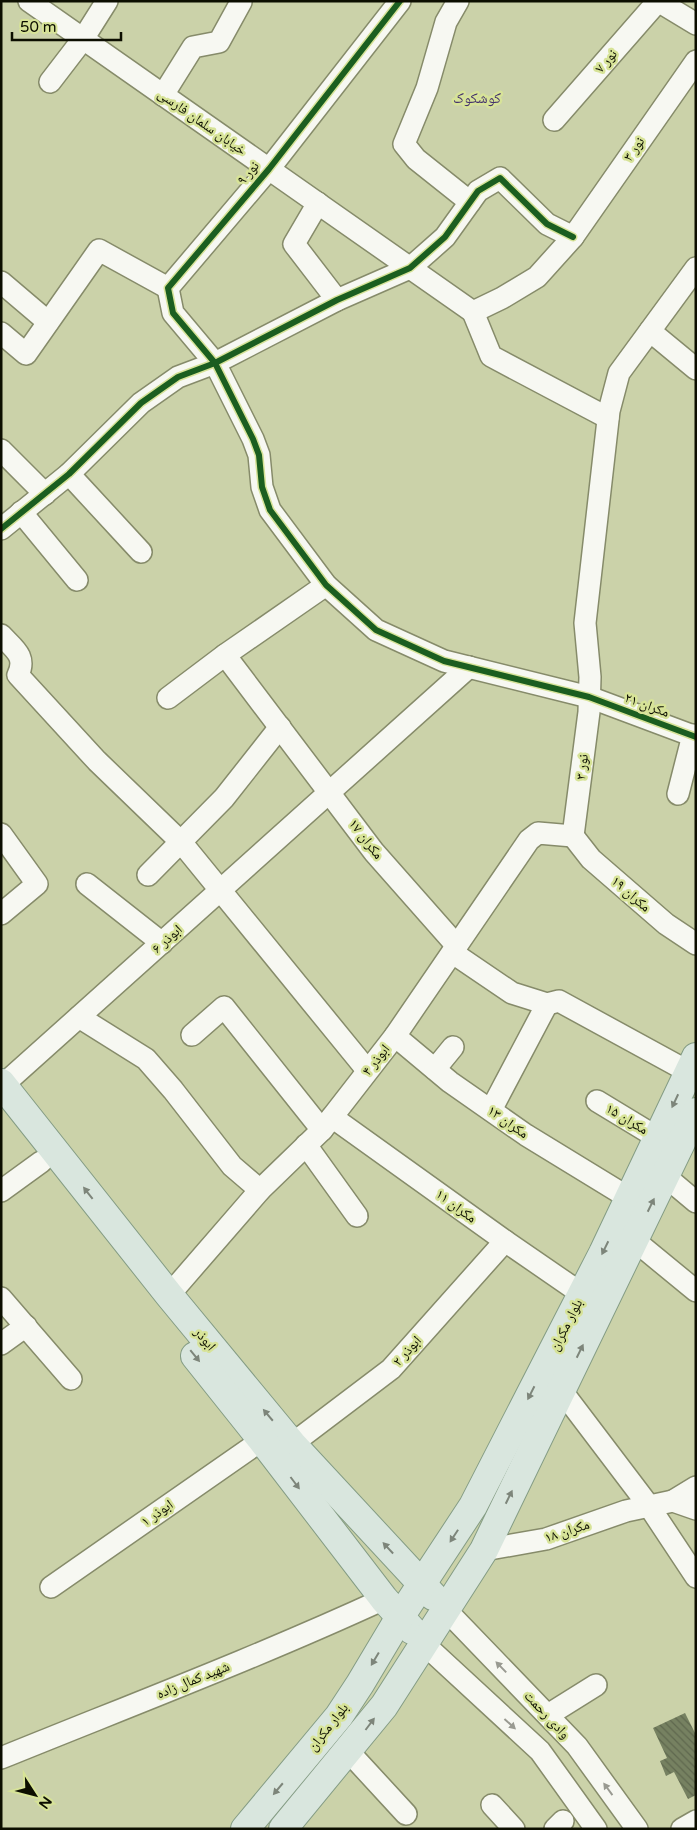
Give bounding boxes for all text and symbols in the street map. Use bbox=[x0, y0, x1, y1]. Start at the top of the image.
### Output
scale bar bbox=[12, 10, 121, 42]
text: 50 m bbox=[20, 18, 57, 36]
street label: نور ۷ bbox=[591, 46, 621, 76]
street label: خیابان سلمان فارسی bbox=[154, 85, 250, 159]
district label: کوشکوک bbox=[453, 89, 501, 107]
street label: نور ۳ bbox=[620, 133, 648, 164]
street label: نور ۹ bbox=[233, 158, 263, 188]
street label: مکران ۲۱ bbox=[622, 689, 672, 721]
street label: نور ۳ bbox=[572, 753, 592, 781]
street label: مکران ۱۷ bbox=[345, 816, 387, 862]
street label: مکران ۱۹ bbox=[608, 872, 654, 916]
street label: ابوذر ۶ bbox=[148, 921, 186, 957]
street label: ابوذر ۴ bbox=[358, 1041, 394, 1079]
one-way arrow bbox=[671, 1094, 679, 1109]
street label: مکران ۱۵ bbox=[603, 1100, 651, 1138]
street label: مکران ۱۳ bbox=[484, 1102, 532, 1142]
street label: مکران ۱۱ bbox=[432, 1186, 480, 1226]
one-way arrow bbox=[83, 1187, 94, 1200]
one-way arrow bbox=[647, 1198, 655, 1212]
one-way arrow bbox=[601, 1241, 609, 1255]
street label: بلوار مکران bbox=[546, 1296, 586, 1354]
street label: ابوذر bbox=[190, 1323, 220, 1354]
street label: ابوذر ۲ bbox=[389, 1332, 425, 1370]
one-way arrow bbox=[576, 1344, 584, 1358]
one-way arrow bbox=[189, 1349, 200, 1362]
one-way arrow bbox=[527, 1386, 535, 1400]
one-way arrow bbox=[262, 1409, 274, 1421]
one-way arrow bbox=[290, 1476, 301, 1489]
one-way arrow bbox=[505, 1490, 513, 1504]
street label: ابوذر ۱ bbox=[138, 1496, 176, 1530]
street label: مکران ۱۸ bbox=[542, 1516, 592, 1546]
one-way arrow bbox=[449, 1529, 458, 1542]
one-way arrow bbox=[382, 1543, 394, 1555]
one-way arrow bbox=[371, 1651, 379, 1666]
street label: شهید کمال زاده bbox=[154, 1658, 232, 1702]
one-way arrow bbox=[495, 1661, 507, 1673]
street label: وادی رحمت bbox=[520, 1687, 574, 1743]
street label: بلوار مکران bbox=[304, 1700, 352, 1754]
one-way arrow bbox=[365, 1718, 376, 1731]
one-way arrow bbox=[504, 1718, 516, 1730]
north arrow bbox=[10, 1770, 60, 1820]
one-way arrow bbox=[273, 1782, 284, 1795]
one-way arrow bbox=[603, 1782, 613, 1796]
text: N bbox=[35, 1793, 55, 1812]

